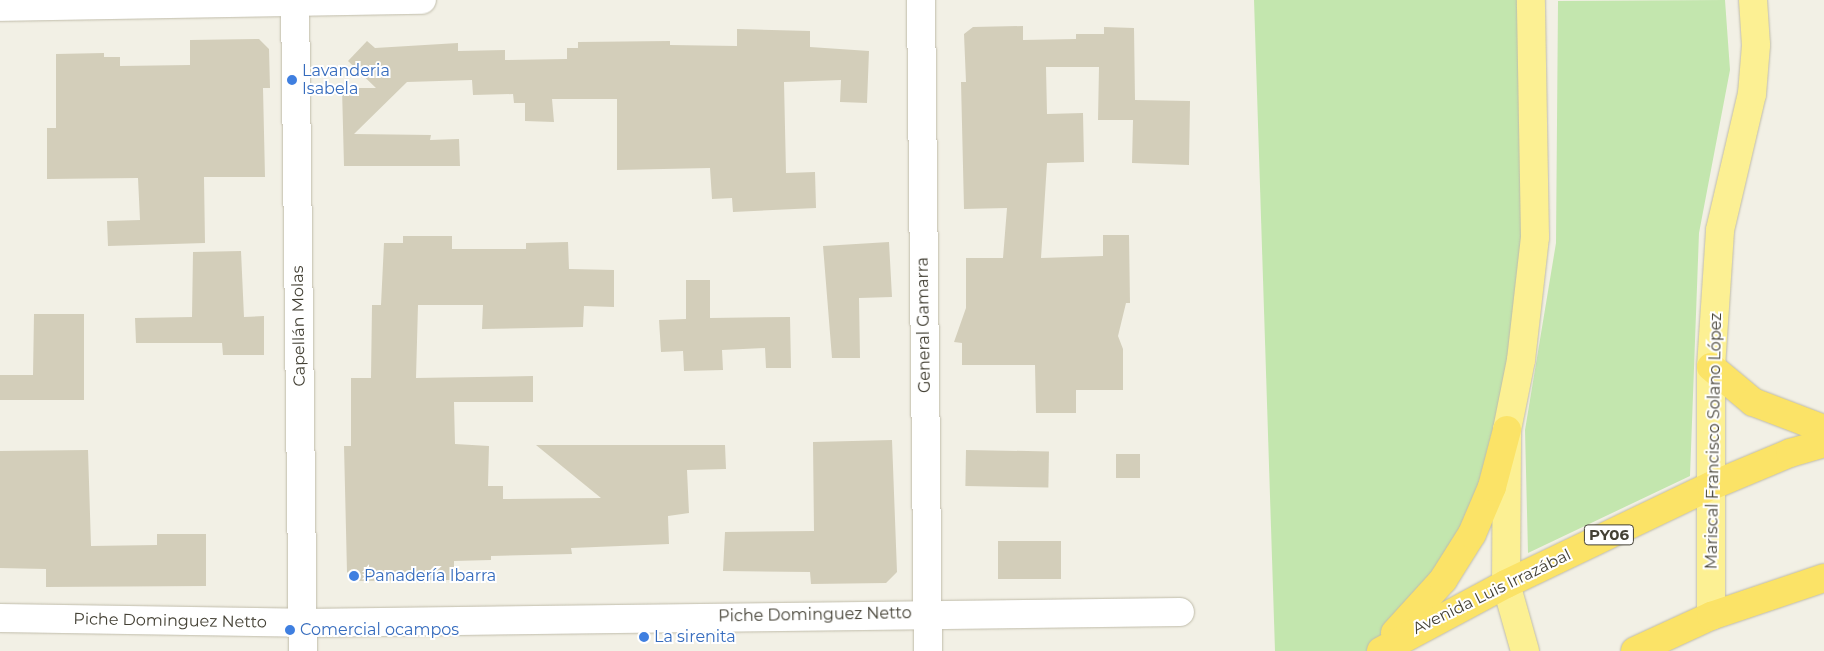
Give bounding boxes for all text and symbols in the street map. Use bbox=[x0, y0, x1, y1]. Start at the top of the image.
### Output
place label: Lavanderia Isabela bbox=[302, 61, 390, 99]
marker: Lavanderia Isabela bbox=[286, 74, 298, 86]
street label: General Gamarra bbox=[913, 257, 935, 393]
street label: Capellán Molas bbox=[288, 265, 310, 387]
street label: Mariscal Francisco Solano López bbox=[1702, 312, 1726, 570]
road number: PY06 bbox=[1583, 522, 1635, 548]
street label: Avenida Luis Irrazábal bbox=[1410, 545, 1574, 639]
place label: Panadería Ibarra bbox=[364, 566, 496, 586]
marker: Panadería Ibarra bbox=[348, 570, 360, 582]
street label: Piche Dominguez Netto bbox=[718, 604, 912, 626]
street label: Piche Dominguez Netto bbox=[73, 610, 267, 632]
place label: Comercial ocampos bbox=[300, 620, 459, 640]
marker: Comercial ocampos bbox=[284, 624, 296, 636]
place label: La sirenita bbox=[654, 627, 736, 647]
marker: La sirenita bbox=[638, 631, 650, 643]

